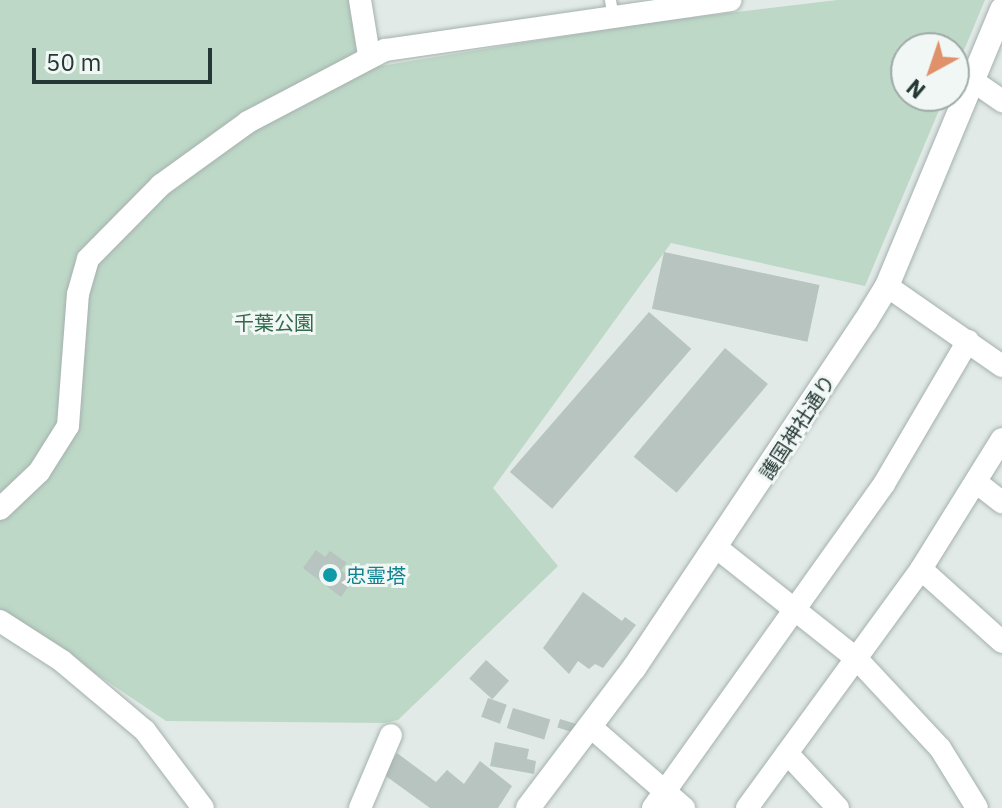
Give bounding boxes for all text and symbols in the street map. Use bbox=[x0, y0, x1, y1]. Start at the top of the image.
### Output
scale bar bbox=[36, 32, 216, 82]
north arrow bbox=[890, 32, 970, 112]
text: 50 m bbox=[46, 46, 101, 78]
text: N bbox=[900, 73, 931, 105]
park label: 千葉公園 bbox=[234, 310, 314, 334]
street label: 護国神社通り bbox=[754, 370, 840, 484]
place label: 忠霊塔 bbox=[346, 563, 406, 587]
marker: 忠霊塔 bbox=[321, 566, 339, 584]

